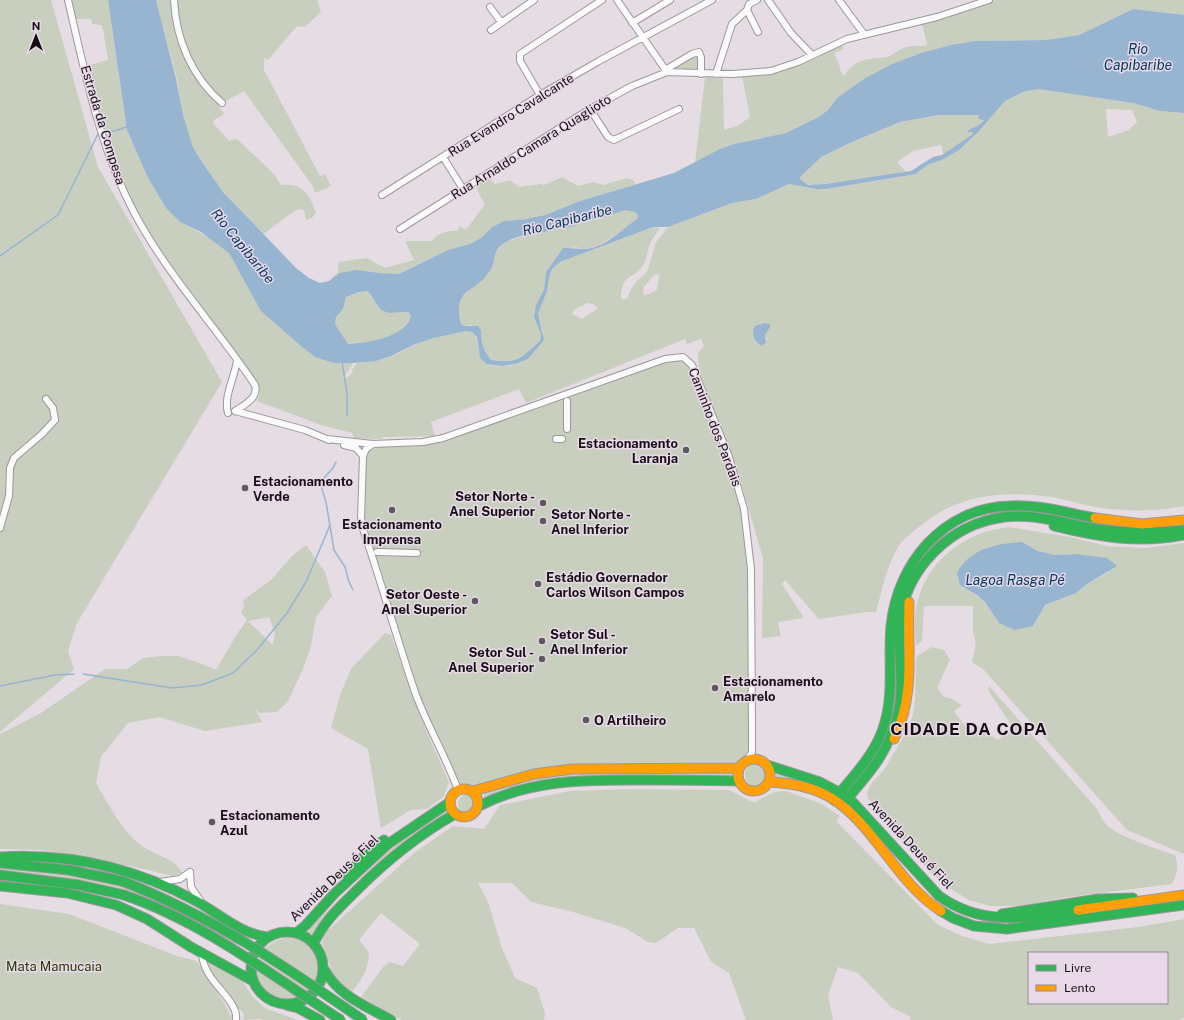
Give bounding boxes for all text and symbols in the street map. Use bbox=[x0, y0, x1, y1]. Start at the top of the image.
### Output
north arrow bbox=[16, 16, 56, 56]
text: N bbox=[32, 20, 40, 32]
water label: Rio Capibaribe bbox=[1104, 41, 1173, 73]
street label: Estrada da Compesa bbox=[78, 64, 128, 186]
street label: Rua Evandro Cavalcante bbox=[445, 70, 577, 160]
street label: Rua Arnaldo Camara Quaglioto bbox=[448, 91, 614, 203]
water label: Rio Capibaribe bbox=[521, 201, 614, 239]
water label: Rio Capibaribe bbox=[208, 205, 278, 287]
street label: Caminho dos Pardais bbox=[685, 366, 745, 488]
place label: Estacionamento Laranja bbox=[578, 436, 678, 466]
marker: Estacionamento Laranja bbox=[681, 445, 691, 455]
place label: Estacionamento Verde bbox=[253, 474, 353, 504]
marker: Estacionamento Verde bbox=[240, 483, 250, 493]
place label: Setor Norte - Anel Superior bbox=[449, 489, 536, 519]
marker: Setor Norte - Anel Superior bbox=[538, 498, 548, 508]
marker: Estacionamento Imprensa bbox=[387, 505, 397, 515]
place label: Setor Norte - Anel Inferior bbox=[551, 507, 631, 537]
marker: Setor Norte - Anel Inferior bbox=[538, 516, 548, 526]
place label: Estacionamento Imprensa bbox=[342, 517, 442, 547]
place label: Estádio Governador Carlos Wilson Campos bbox=[546, 570, 684, 600]
water label: Lagoa Rasga Pé bbox=[965, 572, 1065, 588]
marker: Estádio Governador Carlos Wilson Campos bbox=[533, 579, 543, 589]
place label: Setor Oeste - Anel Superior bbox=[381, 587, 468, 617]
marker: Setor Oeste - Anel Superior bbox=[470, 596, 480, 606]
place label: Setor Sul - Anel Inferior bbox=[550, 627, 628, 657]
marker: Setor Sul - Anel Inferior bbox=[537, 636, 547, 646]
place label: Setor Sul - Anel Superior bbox=[448, 645, 535, 675]
marker: Setor Sul - Anel Superior bbox=[537, 654, 547, 664]
place label: Estacionamento Amarelo bbox=[723, 674, 823, 704]
marker: Estacionamento Amarelo bbox=[710, 683, 720, 693]
place label: O Artilheiro bbox=[594, 713, 666, 728]
marker: O Artilheiro bbox=[581, 715, 591, 725]
district label: CIDADE DA COPA bbox=[890, 719, 1048, 739]
street label: Avenida Deus é Fiel bbox=[866, 796, 956, 892]
place label: Estacionamento Azul bbox=[220, 808, 320, 838]
marker: Estacionamento Azul bbox=[207, 817, 217, 827]
street label: Avenida Deus é Fiel bbox=[287, 832, 381, 924]
legend bbox=[1028, 952, 1168, 1004]
park label: Mata Mamucaia bbox=[6, 959, 102, 974]
text: Livre bbox=[1064, 961, 1092, 975]
text: Lento bbox=[1064, 981, 1096, 995]

